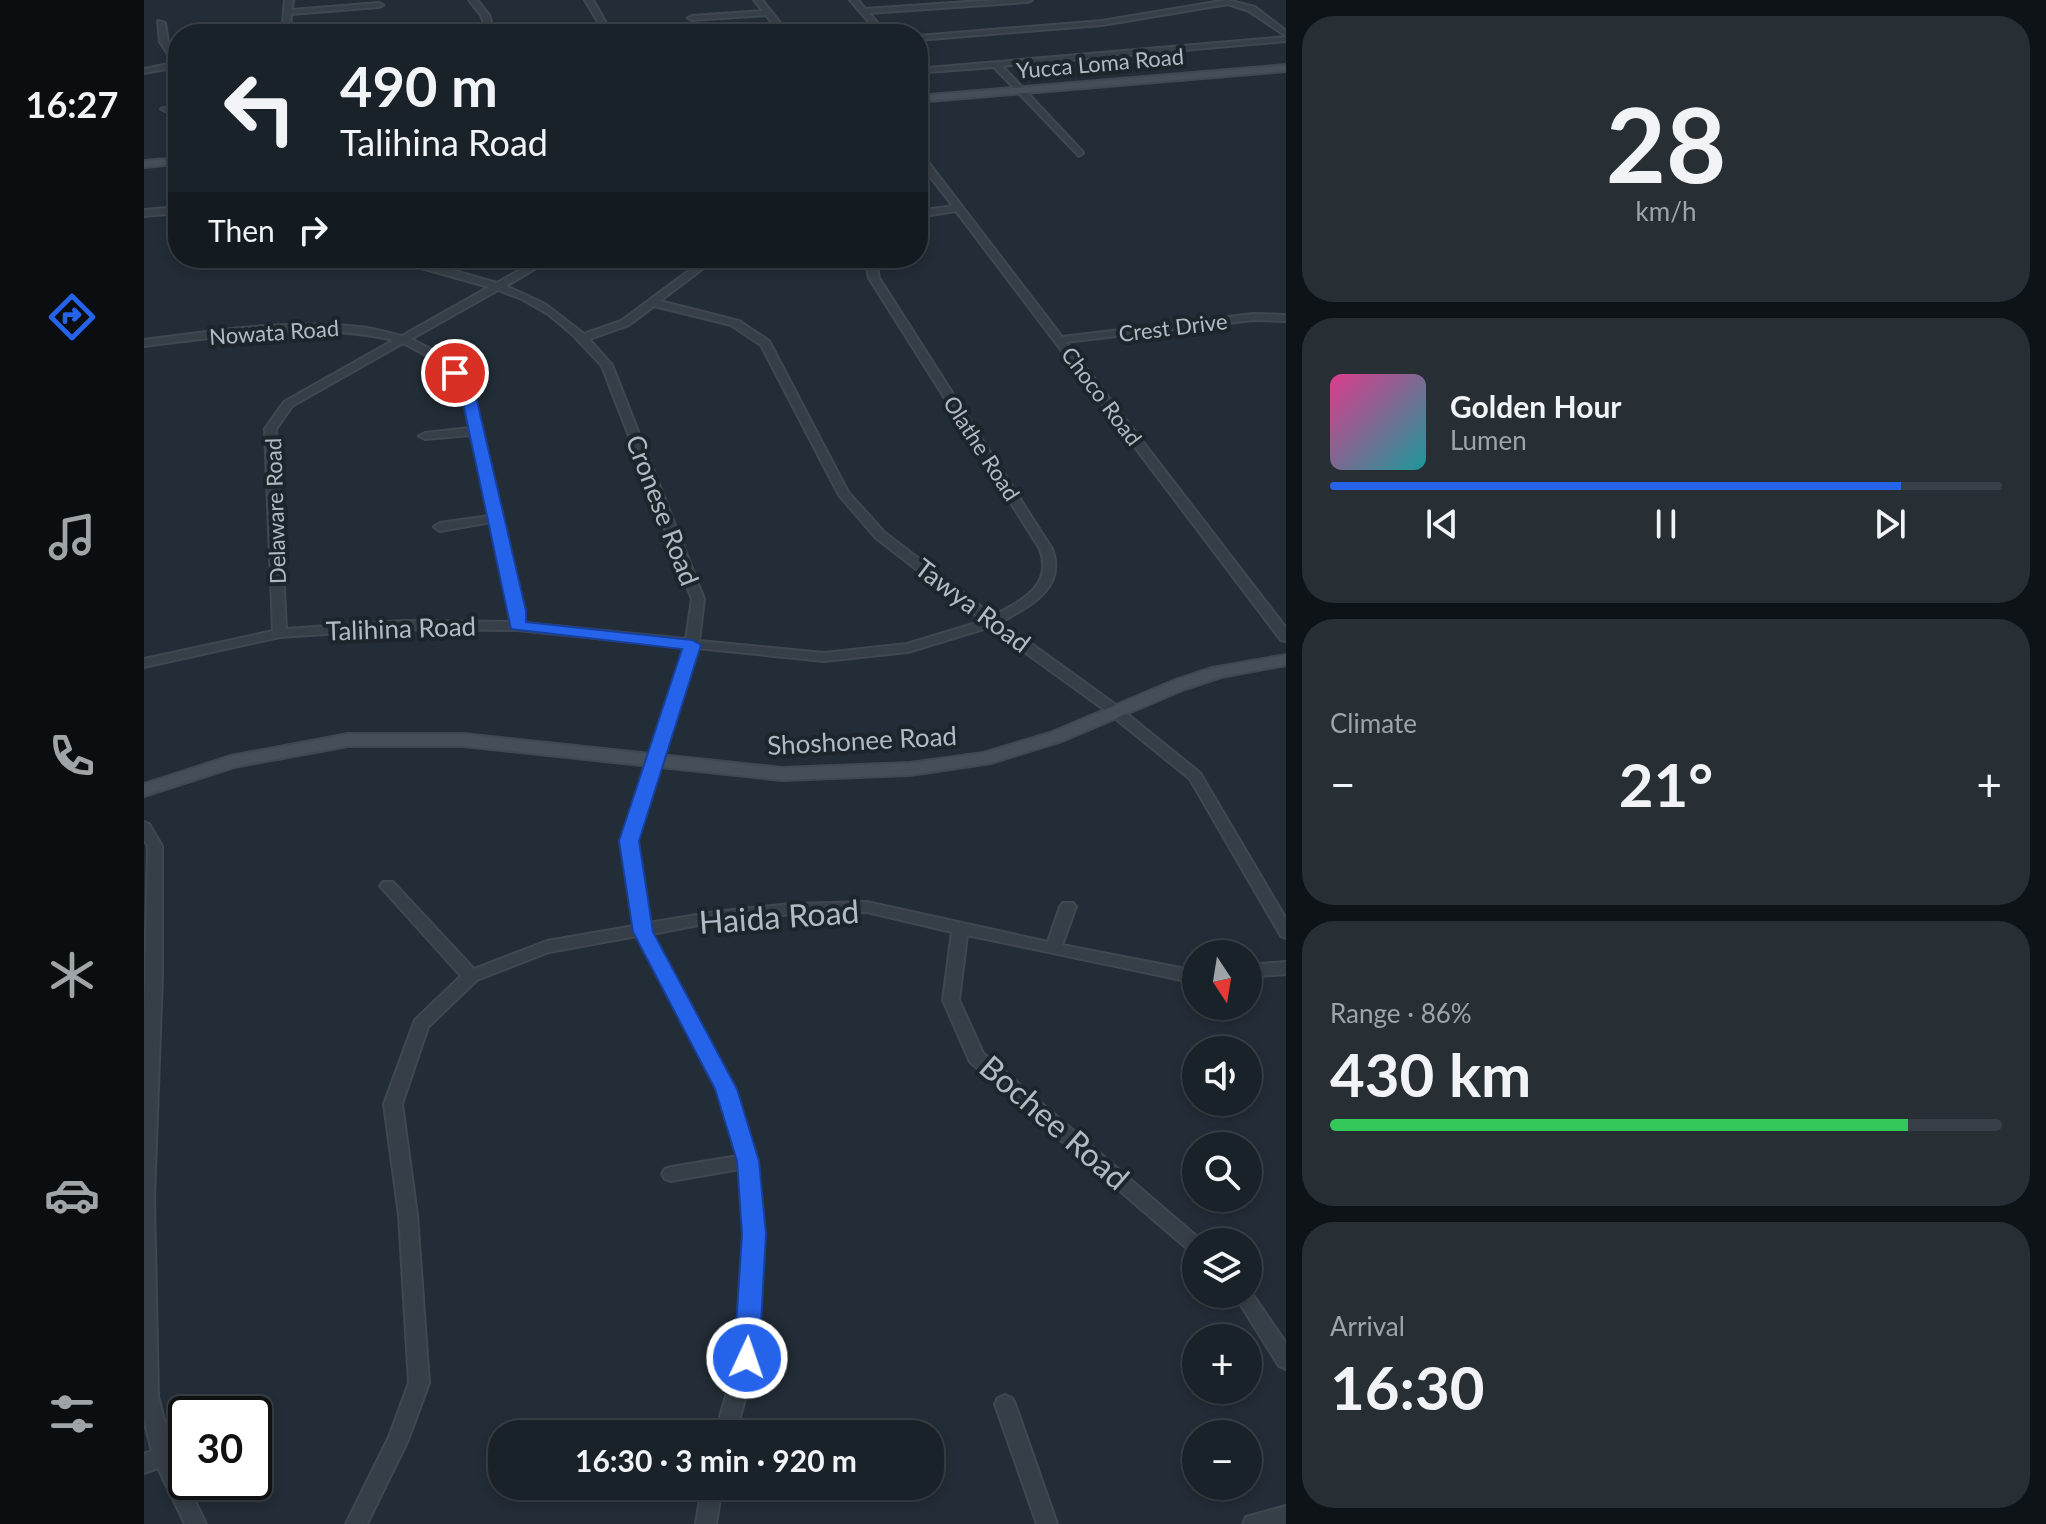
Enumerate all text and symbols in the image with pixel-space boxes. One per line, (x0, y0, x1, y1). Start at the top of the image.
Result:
street label: Yucca Loma Road (1015, 42, 1185, 84)
text: 490 m (340, 52, 498, 119)
icon: left (208, 56, 312, 160)
text: 28 (1606, 80, 1726, 205)
text: 16:27 (26, 82, 118, 126)
text: Talihina Road (340, 120, 548, 164)
text: km/h (1636, 195, 1696, 227)
icon: right (291, 208, 335, 252)
text: Then (208, 212, 275, 248)
icon: directions (44, 289, 100, 345)
street label: Crest Drive (1117, 307, 1229, 347)
street label: Nowata Road (208, 314, 340, 350)
pin (421, 339, 489, 407)
street label: Choco Road (1056, 341, 1148, 451)
icon: arrive (433, 351, 477, 395)
text: Golden Hour (1450, 388, 1622, 424)
street label: Olathe Road (938, 390, 1026, 506)
text: Lumen (1450, 424, 1527, 456)
street label: Cronese Road (620, 430, 706, 590)
street label: Delaware Road (259, 438, 291, 584)
icon: previous (1420, 502, 1464, 546)
icon: pause (1644, 502, 1688, 546)
icon: next (1868, 502, 1912, 546)
icon: music (44, 509, 100, 565)
street label: Tawya Road (909, 551, 1037, 659)
street label: Talihina Road (325, 609, 477, 647)
text: Climate (1330, 707, 1417, 739)
street label: Shoshonee Road (766, 719, 958, 761)
icon: phone (44, 728, 100, 784)
text: 21° (1619, 748, 1713, 820)
text: − (1330, 758, 1356, 810)
text: + (1976, 758, 2002, 810)
street label: Haida Road (698, 891, 860, 941)
north arrow (1182, 940, 1262, 1020)
map controls (1182, 940, 1262, 1500)
icon: climate (44, 947, 100, 1003)
text: Range · 86% (1330, 997, 1472, 1029)
button: sound (1182, 1036, 1262, 1116)
text: 430 km (1330, 1038, 1531, 1110)
street label: Bochee Road (973, 1047, 1137, 1197)
button: search (1182, 1132, 1262, 1212)
icon: car (44, 1167, 100, 1223)
button: layers (1182, 1228, 1262, 1308)
text: Arrival (1330, 1310, 1405, 1342)
position arrow (705, 1316, 789, 1400)
button: + (1182, 1324, 1262, 1404)
text: 16:30 (1330, 1351, 1485, 1423)
icon: filters (44, 1386, 100, 1442)
speed limit sign: 30 (168, 1396, 272, 1500)
button: − (1182, 1420, 1262, 1500)
text: 16:30 · 3 min · 920 m (575, 1442, 857, 1478)

